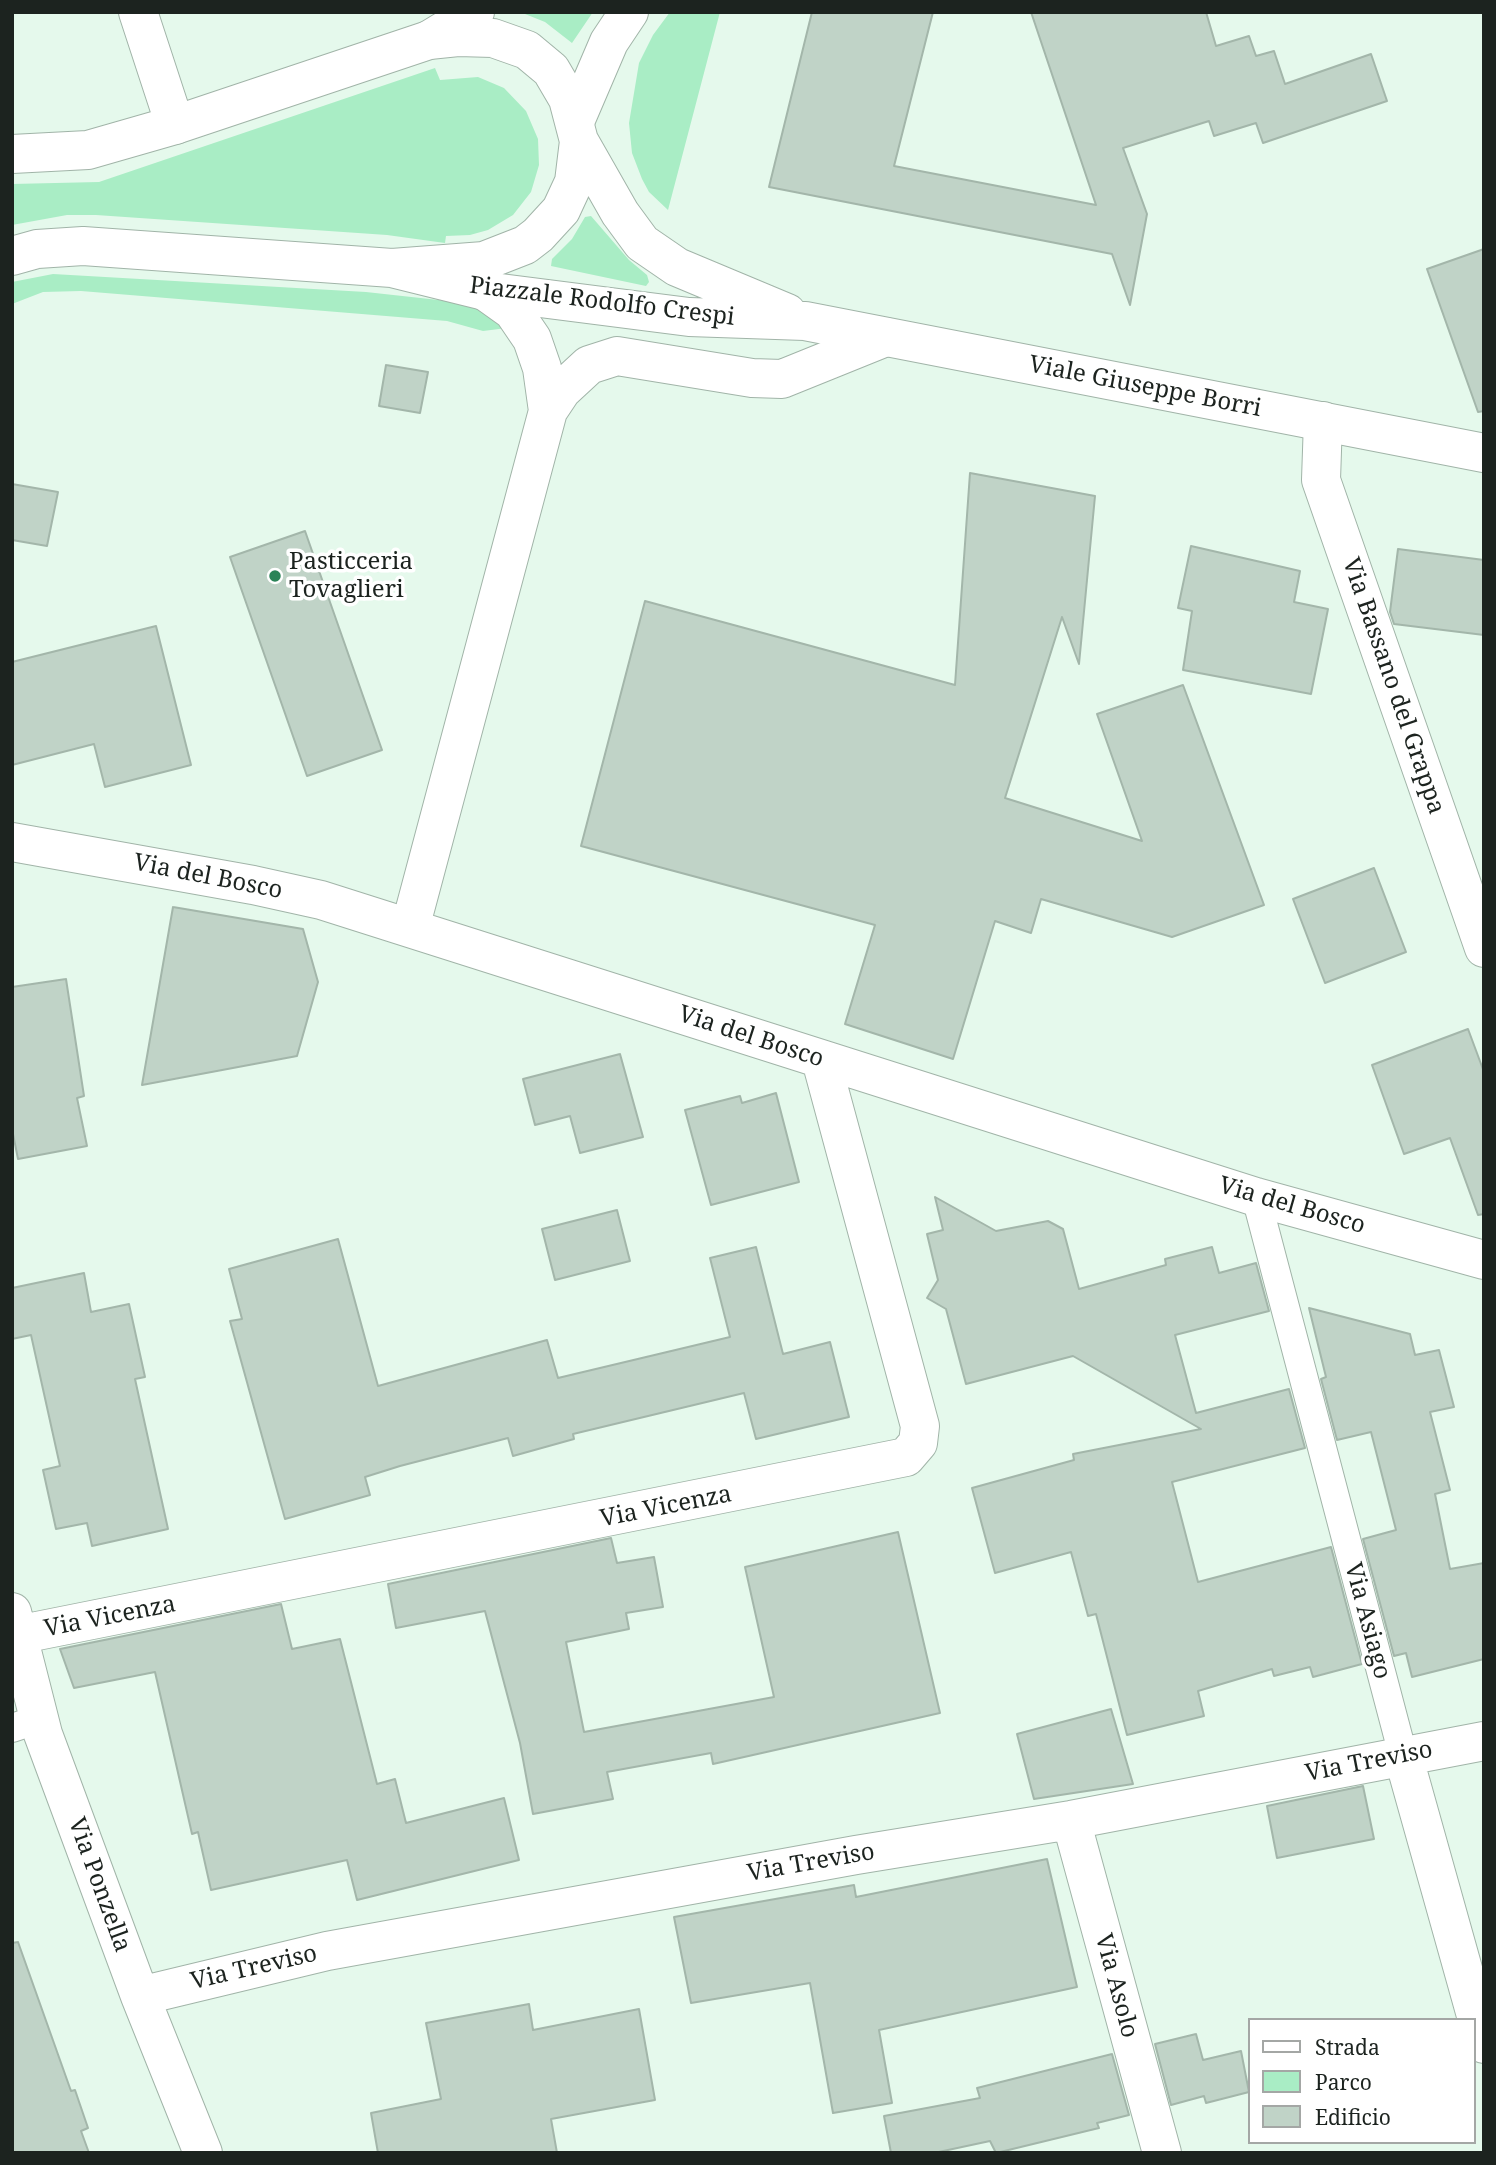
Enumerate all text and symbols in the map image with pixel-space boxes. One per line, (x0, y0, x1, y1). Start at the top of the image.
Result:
street label: Piazzale Rodolfo Crespi (468, 271, 736, 333)
street label: Viale Giuseppe Borri (1026, 350, 1264, 424)
place label: Pasticceria Tovaglieri (289, 548, 413, 604)
street label: Via Bassano del Grappa (1336, 554, 1450, 818)
marker: Pasticceria Tovaglieri (267, 568, 283, 584)
street label: Via del Bosco (131, 848, 285, 906)
street label: Via del Bosco (675, 1000, 827, 1074)
street label: Via del Bosco (1215, 1171, 1369, 1241)
street label: Via Vicenza (598, 1480, 734, 1534)
street label: Via Asiago (1338, 1560, 1396, 1682)
street label: Via Vicenza (42, 1590, 178, 1644)
street label: Via Treviso (1303, 1736, 1435, 1788)
street label: Via Ponzella (61, 1814, 137, 1956)
street label: Via Treviso (745, 1838, 877, 1888)
street label: Via Asolo (1088, 1931, 1144, 2041)
street label: Via Treviso (188, 1939, 320, 1997)
legend (1248, 2018, 1475, 2144)
text: Strada (1315, 2033, 1380, 2061)
text: Parco (1315, 2068, 1372, 2096)
text: Edificio (1315, 2103, 1391, 2131)

